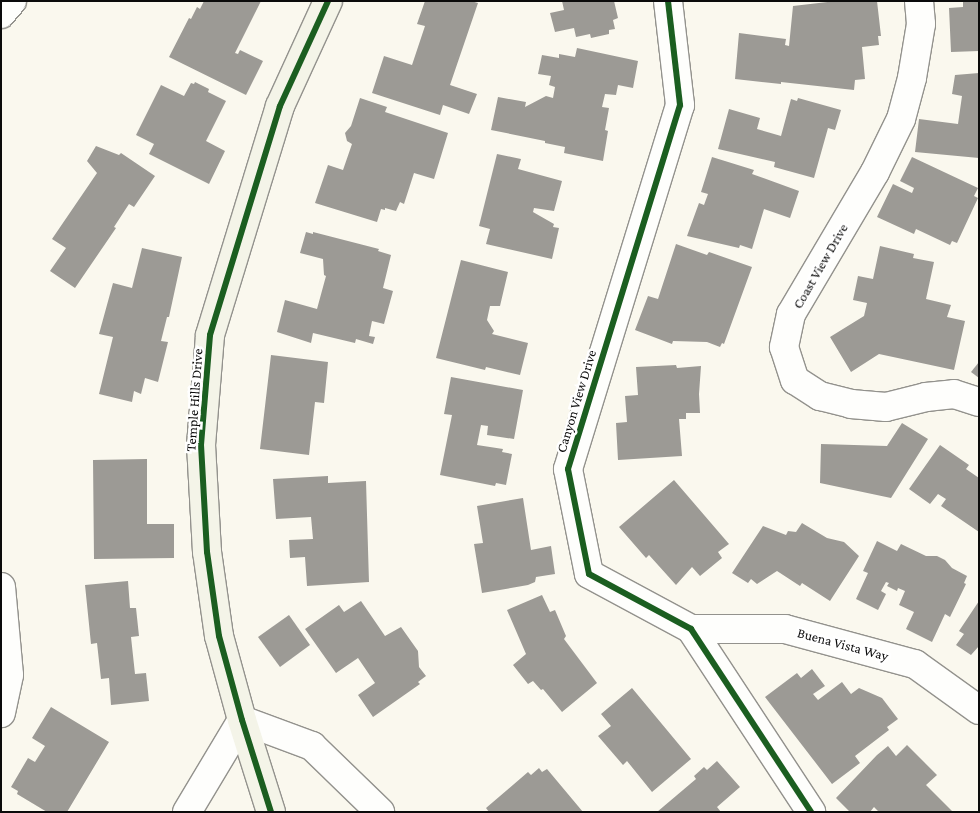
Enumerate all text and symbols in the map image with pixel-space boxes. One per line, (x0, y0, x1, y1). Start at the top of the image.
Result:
street label: Coast View Drive (789, 221, 851, 311)
street label: Temple Hills Drive (182, 348, 206, 452)
street label: Canyon View Drive (552, 348, 600, 454)
street label: Buena Vista Way (796, 624, 890, 664)

